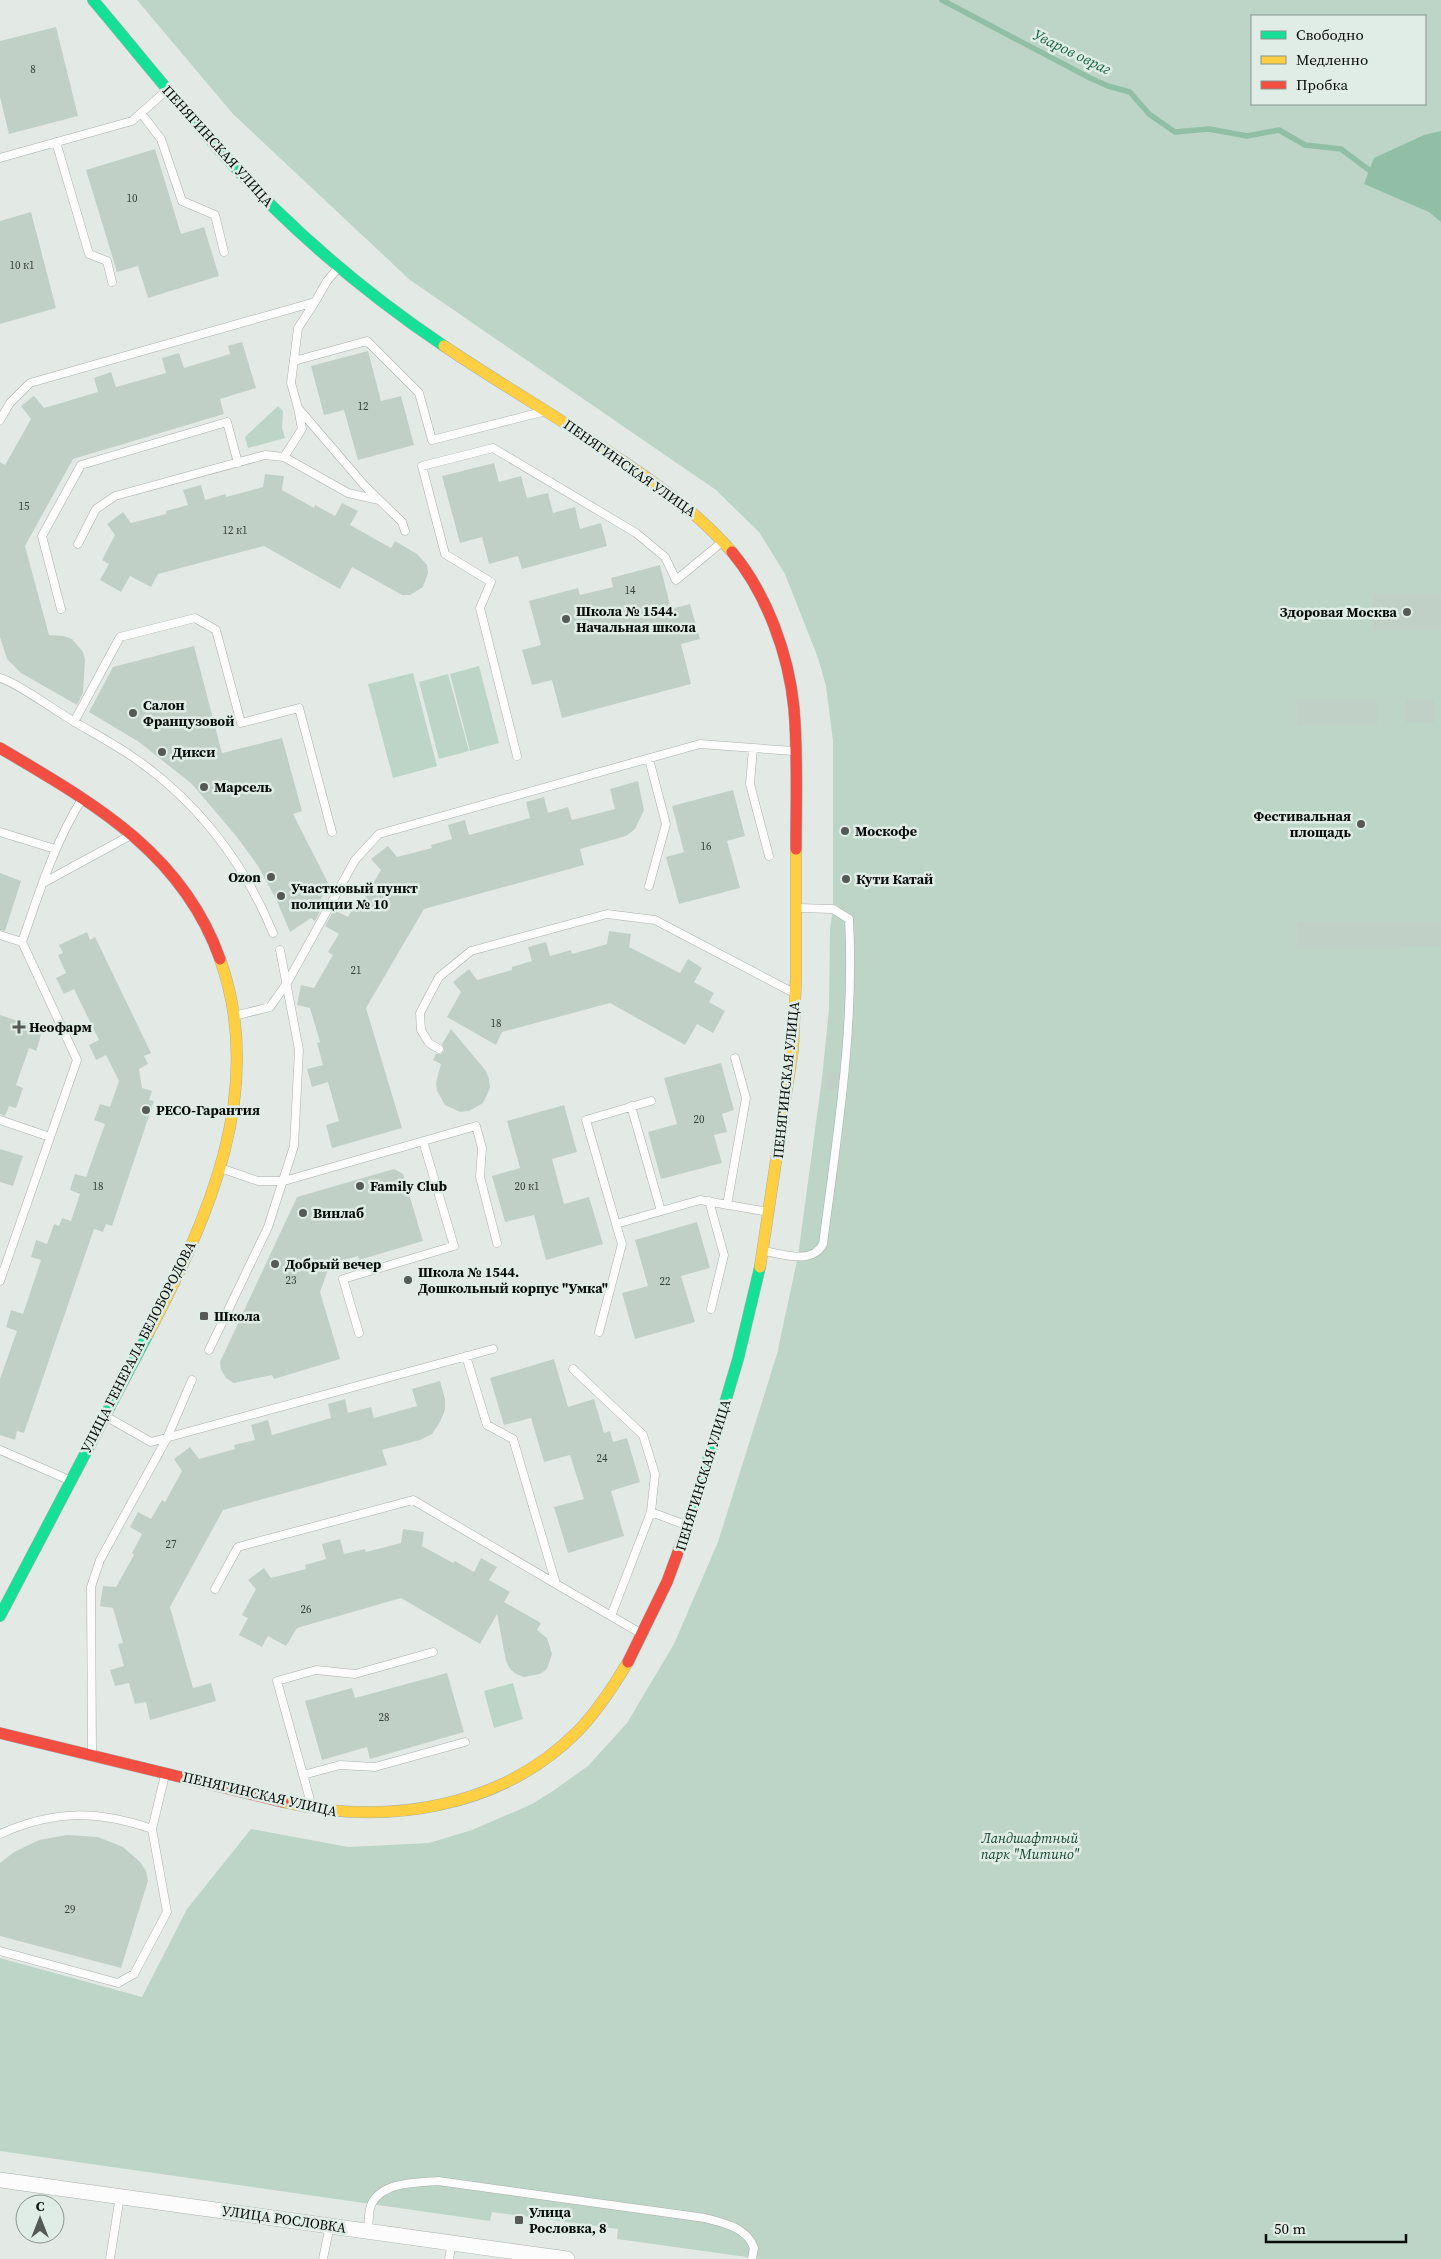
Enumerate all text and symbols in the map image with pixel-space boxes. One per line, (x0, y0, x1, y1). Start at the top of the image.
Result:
legend (1251, 15, 1426, 105)
water label: Уваров овраг (1030, 24, 1115, 80)
text: Свободно (1296, 24, 1364, 45)
text: Медленно (1296, 49, 1368, 70)
house number: 8 (30, 62, 36, 77)
text: Пробка (1296, 74, 1348, 95)
street label: ПЕНЯГИНСКАЯ УЛИЦА (158, 81, 279, 212)
house number: 10 (127, 191, 138, 206)
house number: 10 к1 (9, 258, 35, 273)
house number: 12 (358, 399, 369, 414)
street label: ПЕНЯГИНСКАЯ УЛИЦА (560, 415, 701, 522)
house number: 15 (19, 499, 30, 514)
house number: 12 к1 (222, 523, 248, 538)
house number: 14 (625, 583, 636, 598)
place label: Школа № 1544. Начальная школа (576, 601, 697, 637)
place label: Здоровая Москва (1280, 602, 1398, 622)
marker: Здоровая Москва (1401, 606, 1413, 618)
marker: Школа № 1544. Начальная школа (560, 613, 572, 625)
place label: Салон Французовой (143, 695, 234, 731)
marker: Салон Французовой (127, 707, 139, 719)
place label: Дикси (172, 742, 215, 762)
marker: Дикси (156, 746, 168, 758)
place label: Марсель (214, 777, 273, 797)
marker: Марсель (198, 781, 210, 793)
place label: Фестивальная площадь (1253, 806, 1352, 842)
marker: Фестивальная площадь (1355, 818, 1367, 830)
place label: Москофе (855, 821, 917, 841)
marker: Москофе (839, 825, 851, 837)
house number: 16 (701, 839, 712, 854)
place label: Ozon (228, 867, 261, 887)
place label: Кути Катай (856, 869, 933, 889)
marker: Ozon (265, 871, 277, 883)
marker: Кути Катай (840, 873, 852, 885)
place label: Участковый пункт полиции № 10 (291, 878, 418, 914)
marker: Участковый пункт полиции № 10 (275, 890, 287, 902)
house number: 21 (351, 963, 362, 978)
street label: ПЕНЯГИНСКАЯ УЛИЦА (768, 1000, 804, 1159)
house number: 18 (491, 1016, 502, 1031)
place label: Неофарм (29, 1017, 92, 1037)
marker: Неофарм (13, 1021, 25, 1033)
place label: РЕСО-Гарантия (156, 1100, 260, 1120)
marker: РЕСО-Гарантия (140, 1104, 152, 1116)
house number: 20 (694, 1112, 705, 1127)
place label: Family Club (370, 1176, 447, 1196)
house number: 18 (93, 1179, 104, 1194)
house number: 20 к1 (514, 1179, 540, 1194)
marker: Family Club (354, 1180, 366, 1192)
place label: Винлаб (313, 1203, 364, 1223)
marker: Винлаб (297, 1207, 309, 1219)
street label: УЛИЦА ГЕНЕРАЛА БЕЛОБОРОДОВА (76, 1237, 201, 1456)
place label: Добрый вечер (285, 1254, 382, 1274)
marker: Добрый вечер (269, 1258, 281, 1270)
place label: Школа № 1544. Дошкольный корпус "Умка" (418, 1262, 608, 1298)
house number: 23 (286, 1273, 297, 1288)
marker: Школа № 1544. Дошкольный корпус "Умка" (402, 1274, 414, 1286)
house number: 22 (660, 1274, 671, 1289)
place label: Школа (214, 1306, 261, 1326)
marker: Школа (198, 1310, 210, 1322)
street label: ПЕНЯГИНСКАЯ УЛИЦА (670, 1396, 736, 1553)
house number: 24 (597, 1451, 608, 1466)
house number: 27 (166, 1537, 177, 1552)
house number: 26 (301, 1602, 312, 1617)
house number: 28 (379, 1710, 390, 1725)
street label: ПЕНЯГИНСКАЯ УЛИЦА (181, 1767, 340, 1822)
park label: Ландшафтный парк "Митино" (981, 1828, 1079, 1864)
house number: 29 (65, 1902, 76, 1917)
north arrow (15, 2194, 65, 2244)
text: С (36, 2196, 45, 2216)
street label: УЛИЦА РОСЛОВКА (221, 2200, 348, 2238)
place label: Улица Рословка, 8 (529, 2202, 607, 2238)
scale bar (1266, 2212, 1406, 2244)
marker: Улица Рословка, 8 (513, 2214, 525, 2226)
text: 50 m (1274, 2218, 1306, 2239)

